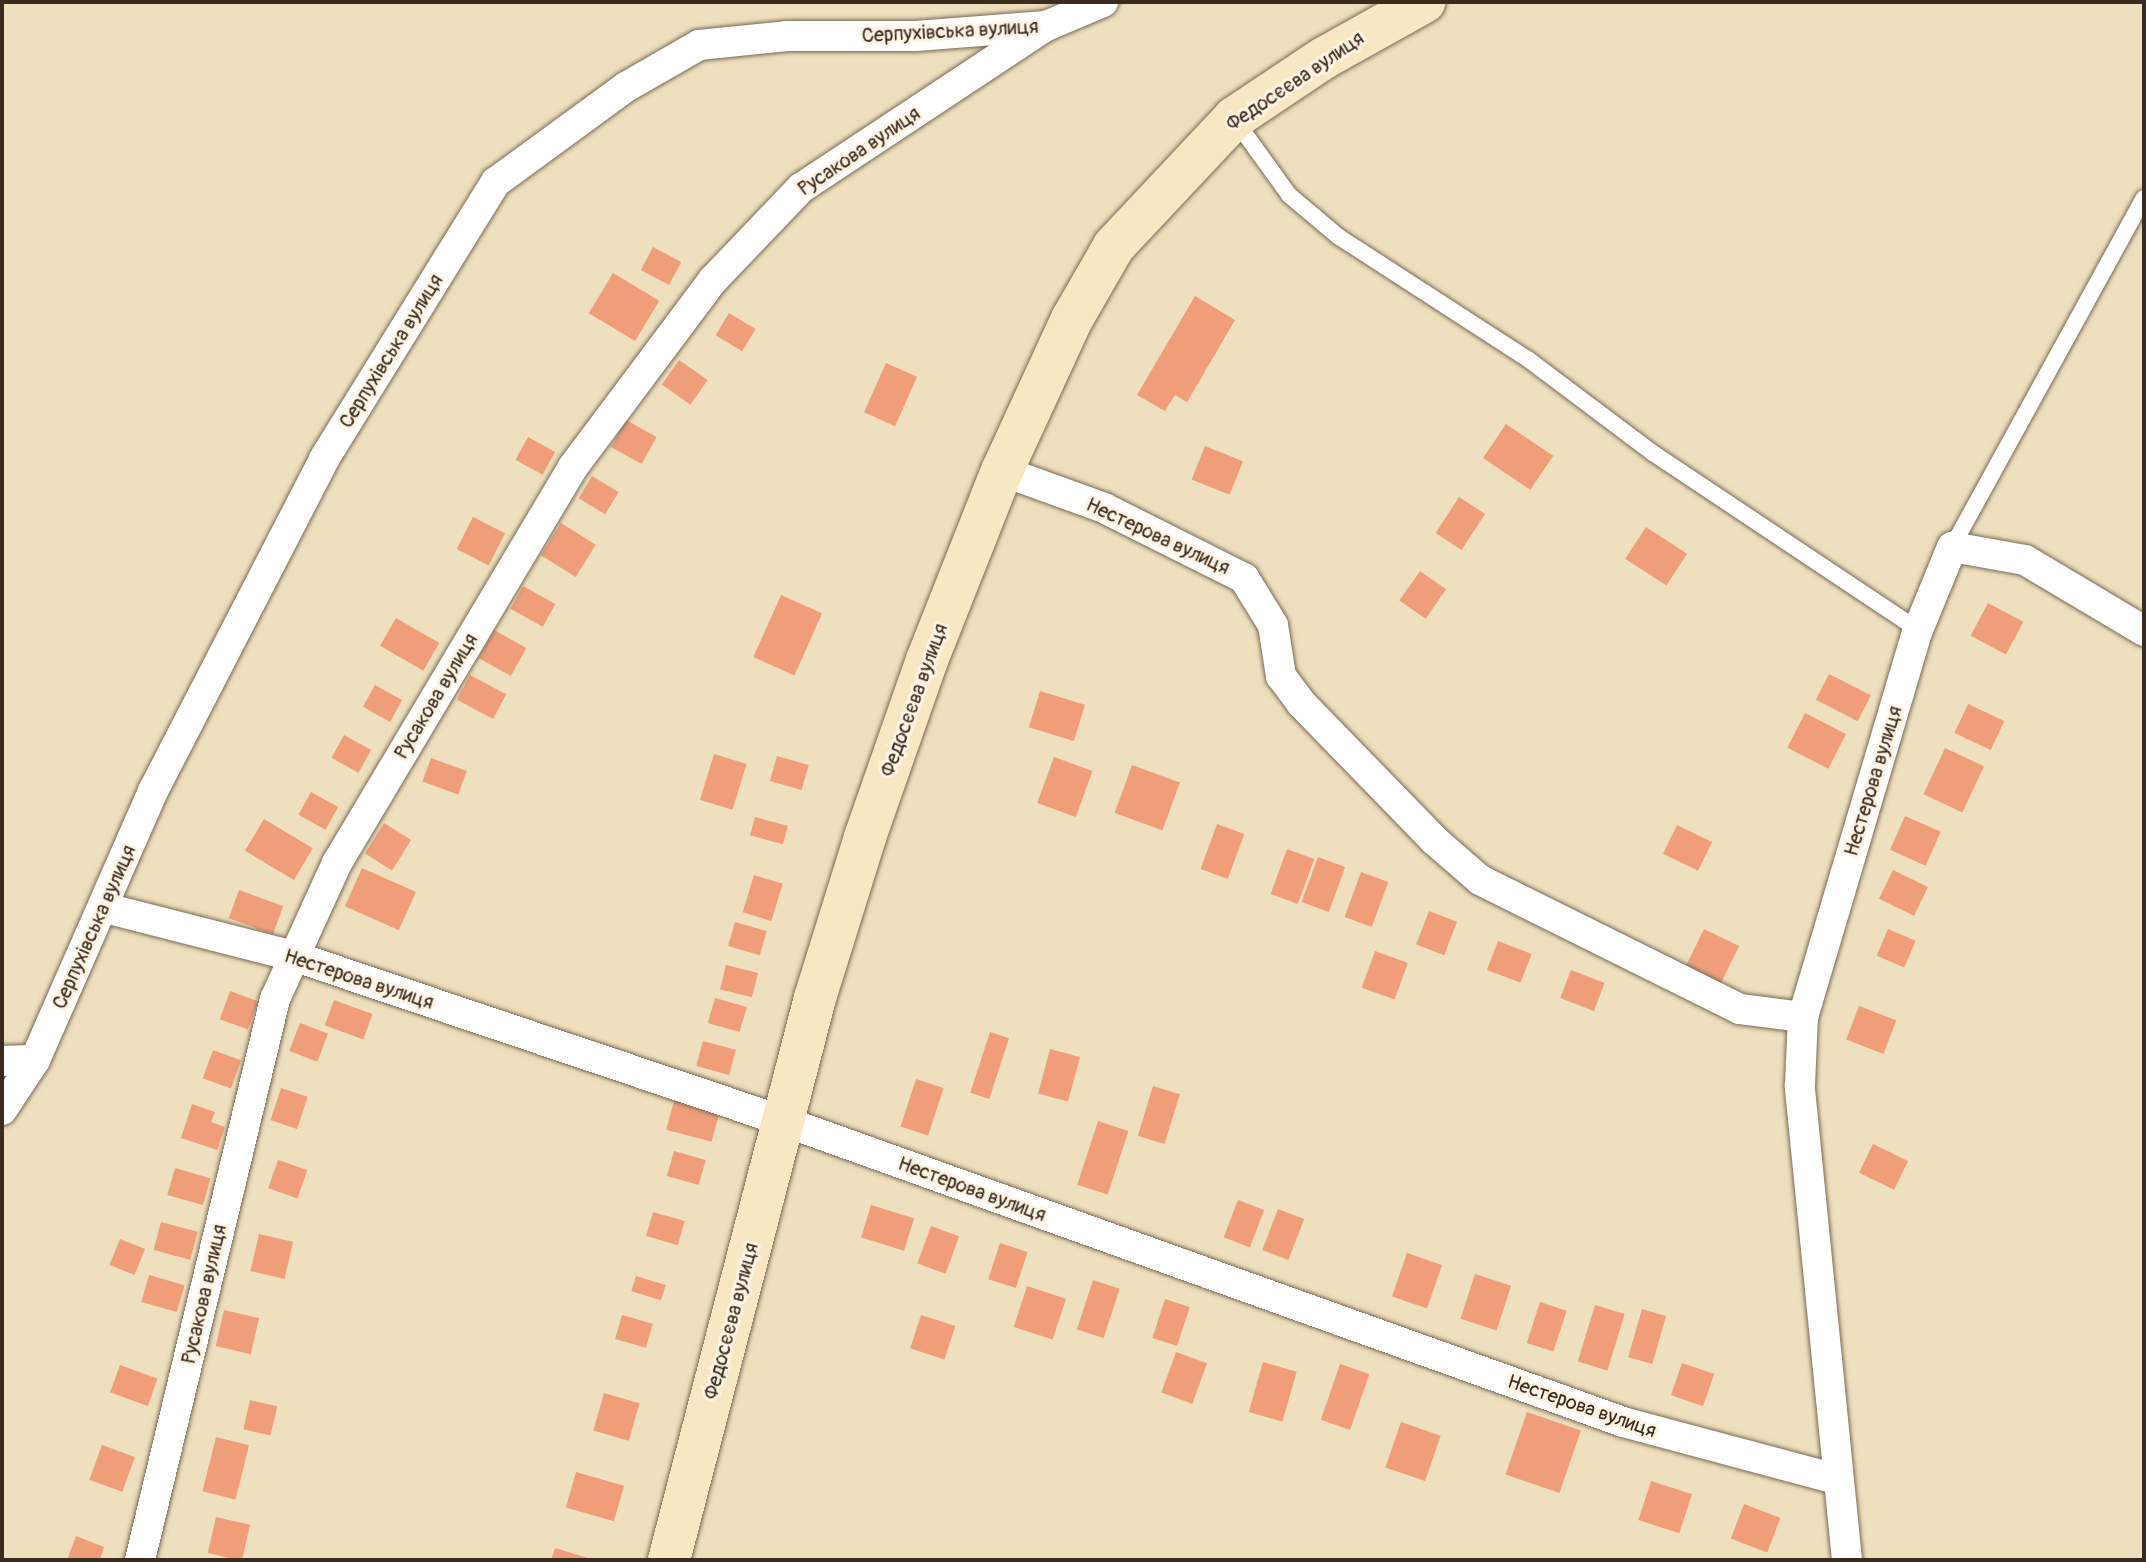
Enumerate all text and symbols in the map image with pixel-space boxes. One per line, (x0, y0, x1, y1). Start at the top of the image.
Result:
street label: Серпухівська вулиця (861, 14, 1039, 48)
street label: Федосєєва вулиця (1222, 26, 1368, 136)
street label: Русакова вулиця (793, 101, 925, 201)
street label: Серпухівська вулиця (334, 270, 448, 432)
street label: Нестерова вулиця (1082, 492, 1234, 580)
street label: Федосєєва вулиця (875, 620, 953, 780)
street label: Русакова вулиця (389, 629, 483, 763)
street label: Нестерова вулиця (1839, 703, 1907, 859)
street label: Серпухівська вулиця (47, 841, 141, 1013)
street label: Нестерова вулиця (281, 944, 437, 1014)
street label: Нестерова вулиця (895, 1151, 1049, 1227)
street label: Русакова вулиця (176, 1222, 232, 1366)
street label: Федосєєва вулиця (699, 1240, 763, 1402)
street label: Нестерова вулиця (1505, 1369, 1659, 1443)

